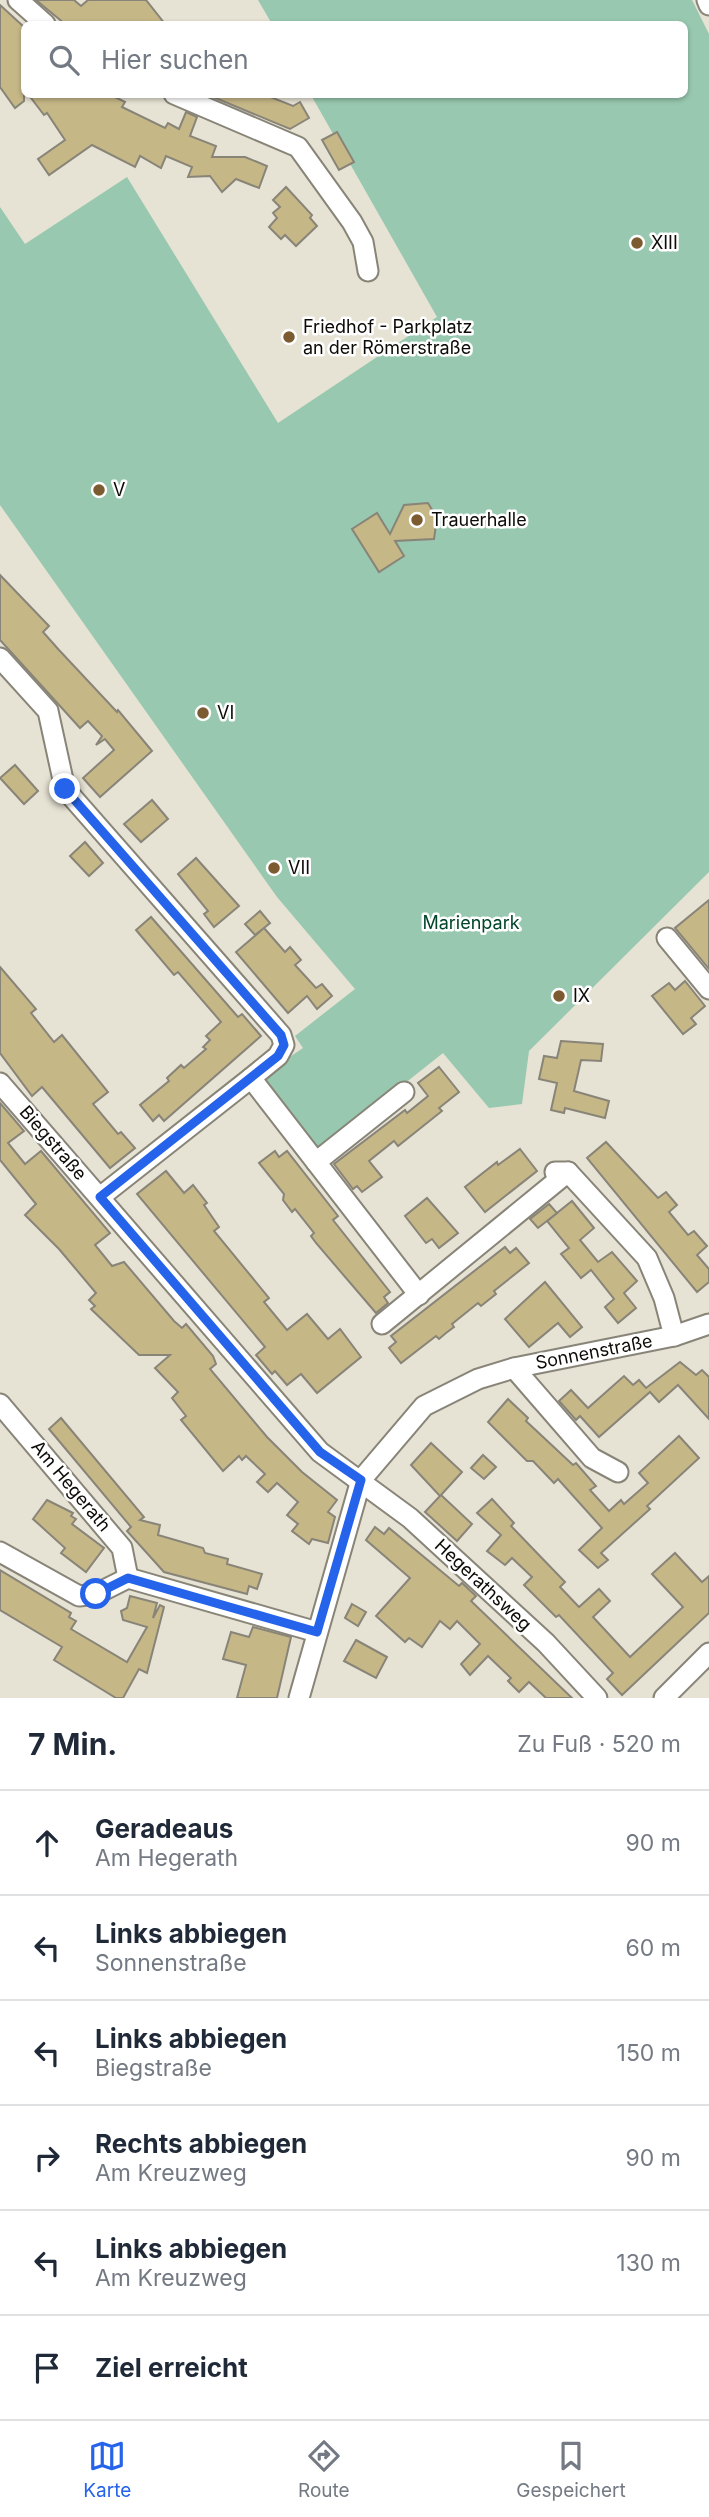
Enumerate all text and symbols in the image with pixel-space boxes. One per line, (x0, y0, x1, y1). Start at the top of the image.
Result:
search box (21, 21, 688, 98)
icon: search (45, 41, 83, 79)
text: Hier suchen (101, 44, 249, 75)
place label: XIII (651, 232, 678, 253)
marker: XIII (629, 235, 645, 251)
place label: Friedhof - Parkplatz an der Römerstraße (303, 316, 472, 358)
marker: Friedhof - Parkplatz an der Römerstraße (281, 329, 297, 345)
place label: V (113, 479, 125, 500)
marker: V (91, 482, 107, 498)
place label: Trauerhalle (431, 509, 527, 530)
marker: Trauerhalle (409, 512, 425, 528)
place label: VI (217, 702, 234, 723)
marker: VI (195, 705, 211, 721)
route end (49, 773, 80, 804)
place label: VII (288, 857, 310, 878)
marker: VII (266, 860, 282, 876)
park label: Marienpark (422, 912, 520, 933)
place label: IX (573, 985, 590, 1006)
marker: IX (551, 988, 567, 1004)
street label: Biegstraße (15, 1101, 91, 1184)
street label: Sonnenstraße (534, 1330, 654, 1373)
street label: Am Hegerath (27, 1436, 115, 1535)
street label: Hegerathsweg (431, 1535, 536, 1635)
route start (80, 1578, 111, 1609)
text: 7 Min. (28, 1726, 117, 1762)
text: Zu Fuß · 520 m (517, 1730, 681, 1758)
text: Geradeaus (95, 1813, 233, 1844)
icon: ahead (28, 1824, 66, 1862)
text: 90 m (626, 1829, 681, 1857)
text: Am Hegerath (95, 1844, 238, 1872)
text: Links abbiegen (95, 1918, 287, 1949)
icon: left (28, 1929, 66, 1967)
text: 60 m (626, 1934, 681, 1962)
text: Sonnenstraße (95, 1949, 247, 1977)
text: Links abbiegen (95, 2023, 287, 2054)
icon: left (28, 2034, 66, 2072)
text: 150 m (617, 2039, 681, 2067)
text: Biegstraße (95, 2054, 212, 2082)
text: Rechts abbiegen (95, 2128, 307, 2159)
icon: right (28, 2139, 66, 2177)
text: 90 m (626, 2144, 681, 2172)
text: Am Kreuzweg (95, 2159, 247, 2187)
text: Links abbiegen (95, 2233, 287, 2264)
icon: left (28, 2244, 66, 2282)
text: 130 m (616, 2249, 681, 2277)
text: Am Kreuzweg (95, 2264, 247, 2292)
icon: arrive (28, 2349, 66, 2387)
text: Ziel erreicht (95, 2352, 248, 2383)
tab: Karte (83, 2437, 131, 2502)
tab: Route (298, 2437, 350, 2502)
tab: Gespeichert (516, 2437, 626, 2502)

